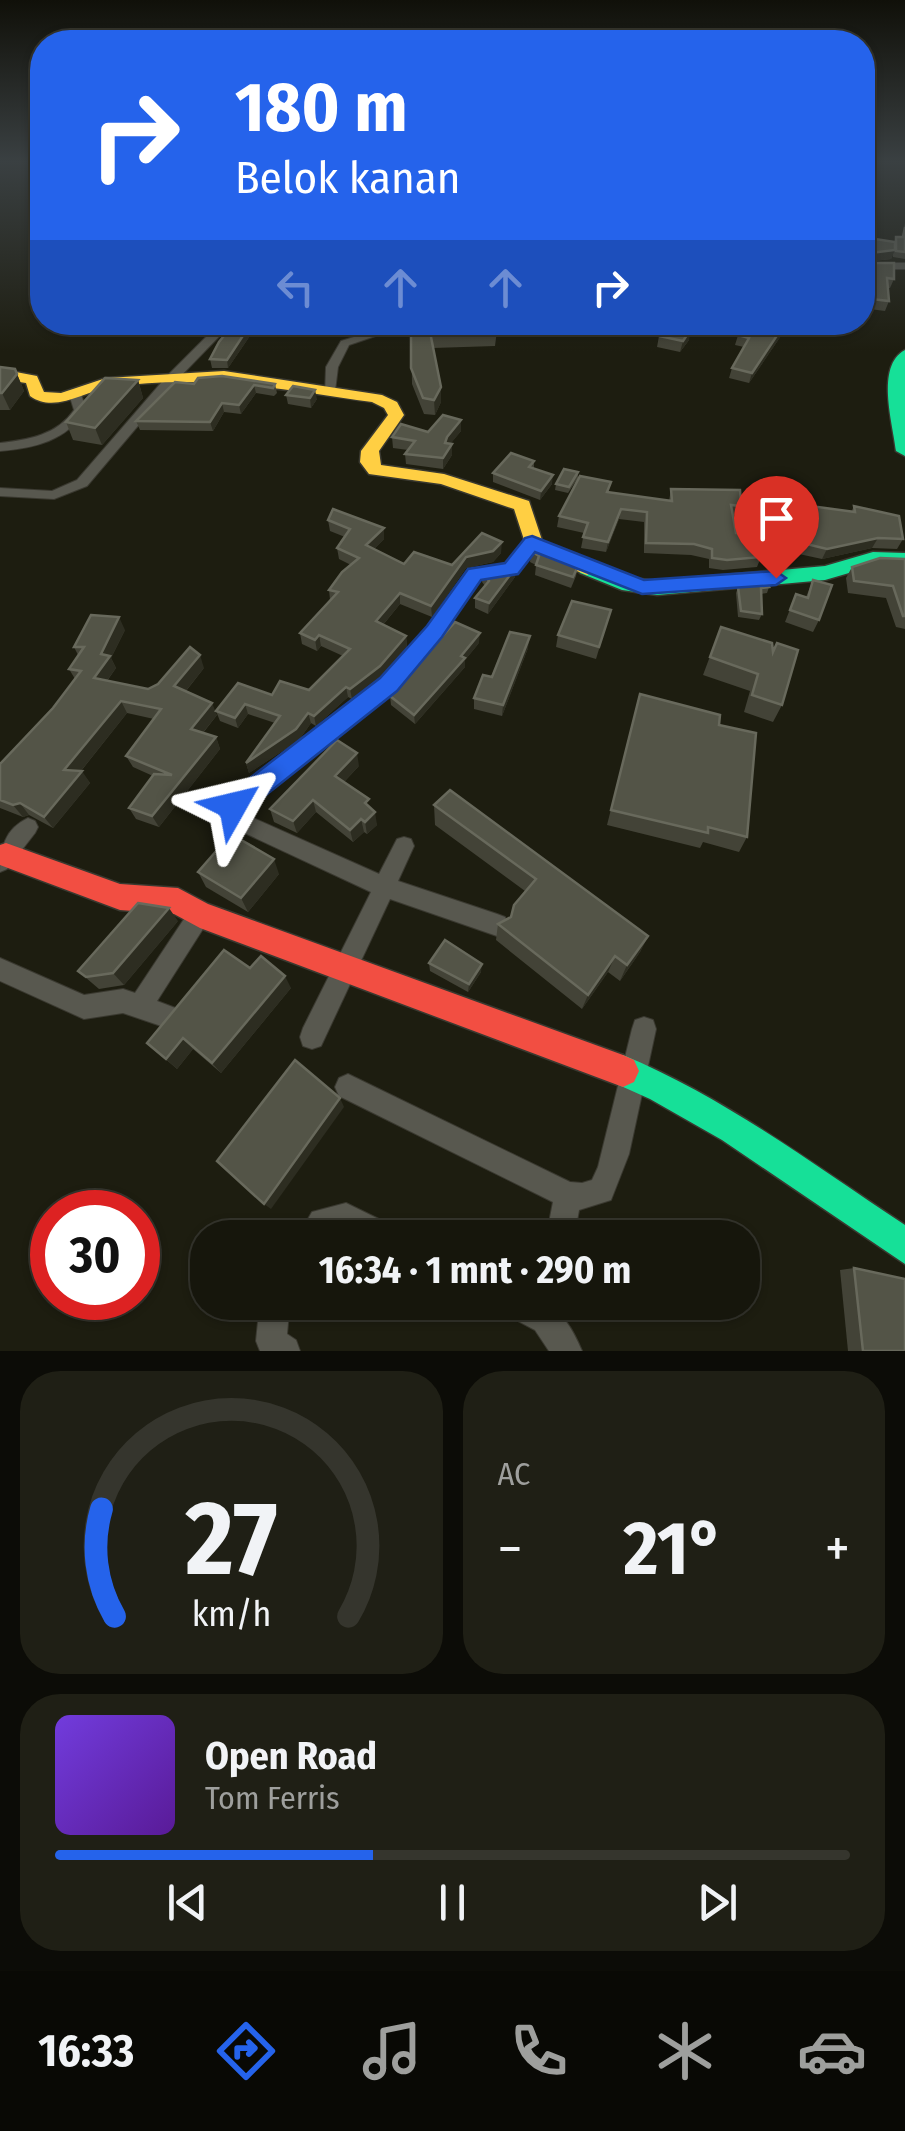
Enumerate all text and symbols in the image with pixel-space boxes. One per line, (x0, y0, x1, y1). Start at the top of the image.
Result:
text: 180 m (235, 66, 408, 150)
icon: right (70, 70, 200, 200)
text: Belok kanan (235, 151, 461, 205)
icon: left (268, 260, 323, 315)
icon: ahead (373, 260, 428, 315)
icon: ahead (478, 260, 533, 315)
icon: right (583, 260, 638, 315)
pin (734, 476, 819, 579)
icon: arrive (749, 491, 804, 546)
position arrow (181, 754, 285, 858)
speed limit sign: 30 (30, 1190, 160, 1320)
text: 16:34 · 1 mnt · 290 m (319, 1247, 631, 1293)
text: AC (498, 1455, 530, 1493)
text: 27 (184, 1477, 277, 1602)
text: 21° (624, 1504, 724, 1594)
text: − (498, 1516, 522, 1582)
text: + (825, 1516, 850, 1582)
text: km/h (191, 1593, 271, 1635)
text: Open Road (205, 1733, 377, 1779)
text: Tom Ferris (205, 1779, 340, 1817)
icon: previous (160, 1875, 215, 1930)
icon: pause (425, 1875, 480, 1930)
icon: next (690, 1875, 745, 1930)
icon: directions (211, 2016, 281, 2086)
icon: music (357, 2016, 427, 2086)
icon: phone (504, 2016, 574, 2086)
icon: climate (650, 2016, 720, 2086)
icon: car (797, 2016, 867, 2086)
text: 16:33 (38, 2024, 134, 2078)

